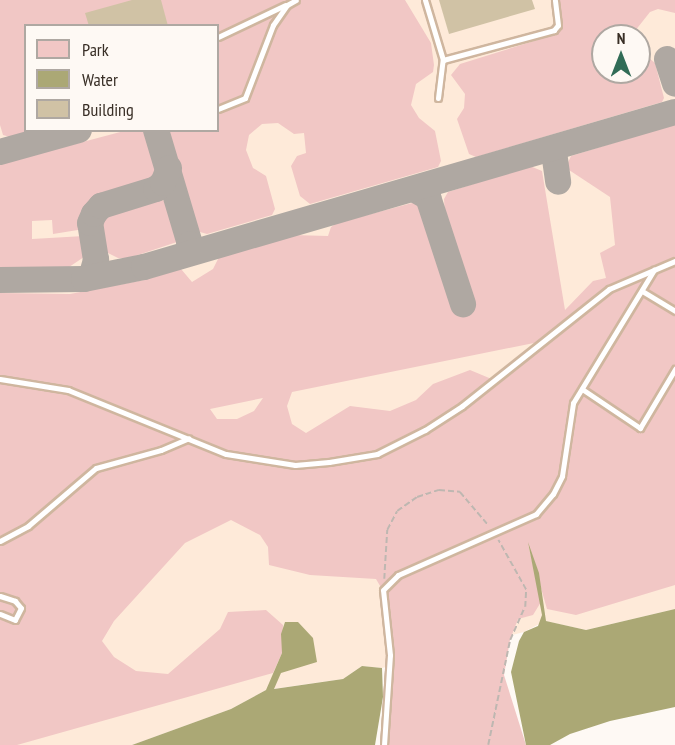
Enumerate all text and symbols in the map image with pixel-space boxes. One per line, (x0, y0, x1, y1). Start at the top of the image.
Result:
legend (24, 24, 219, 132)
north arrow (591, 24, 651, 84)
text: N (617, 28, 625, 48)
text: Park (82, 38, 109, 61)
text: Water (82, 68, 118, 91)
text: Building (82, 98, 134, 121)

